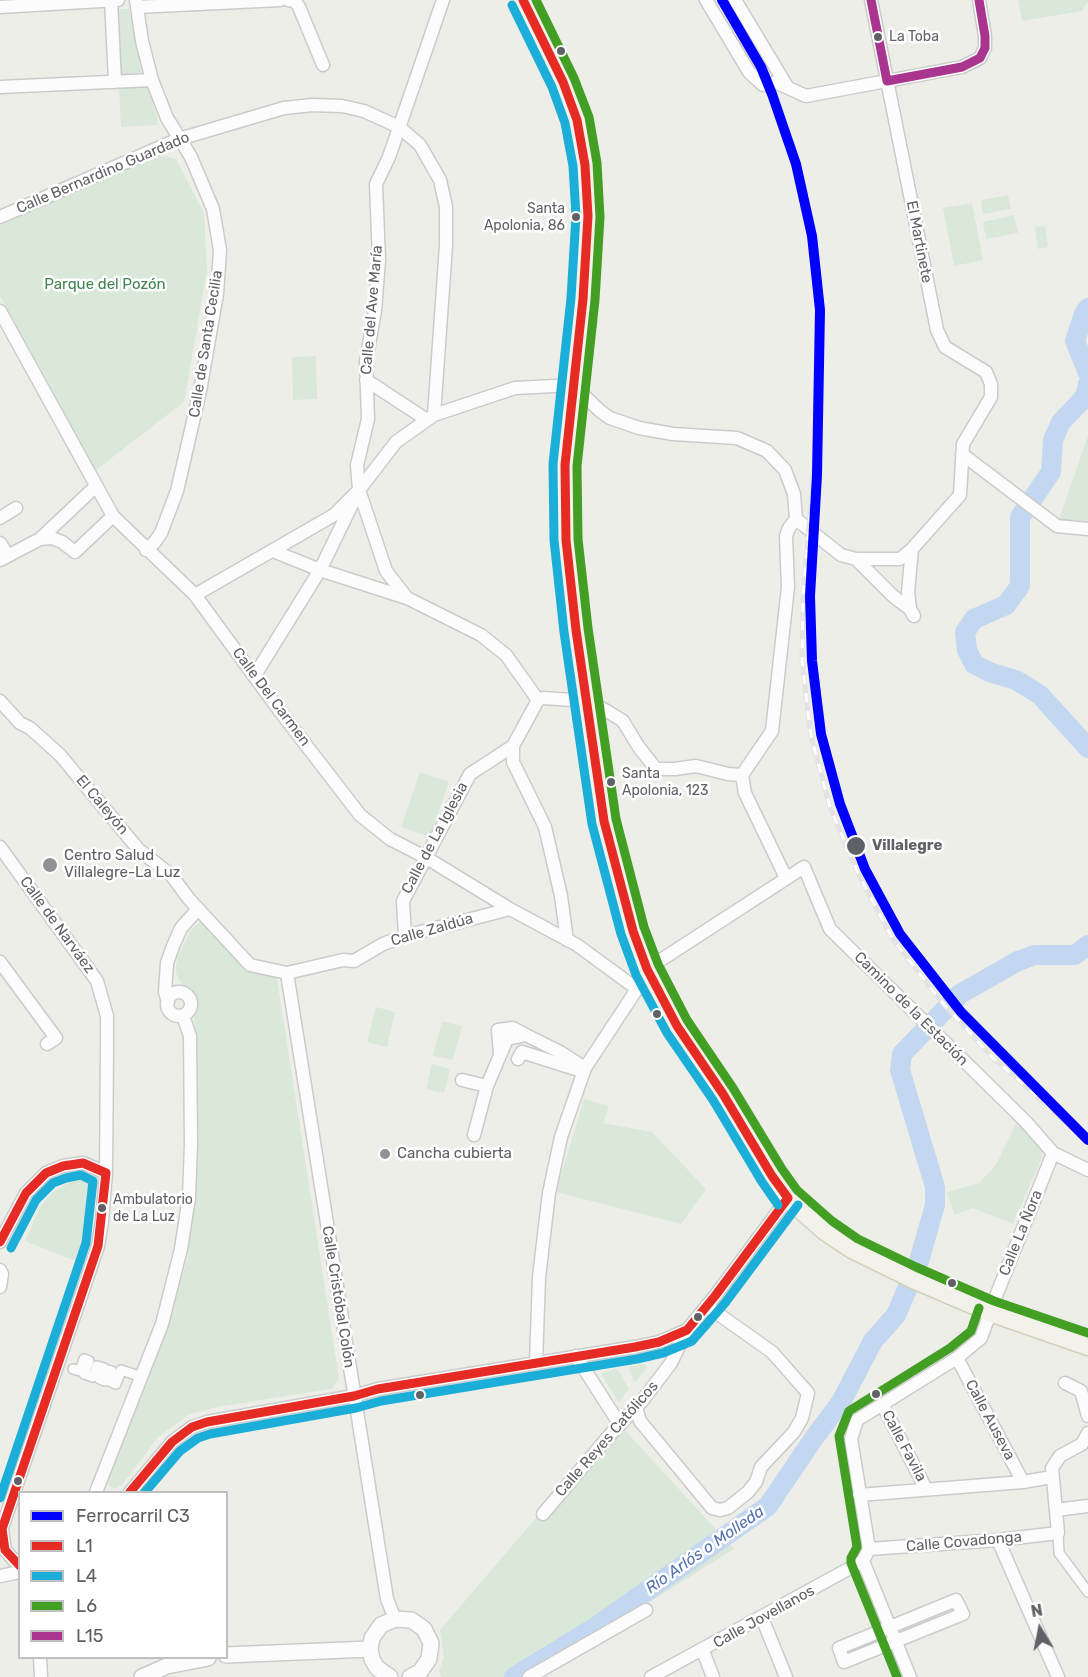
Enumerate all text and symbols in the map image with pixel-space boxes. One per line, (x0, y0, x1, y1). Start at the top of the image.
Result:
place label: La Toba (889, 29, 939, 45)
marker: La Toba (872, 31, 884, 43)
unlabelled marker (555, 45, 567, 57)
street label: Calle Bernardino Guardado (14, 128, 192, 218)
street label: El Martinete (902, 199, 936, 285)
place label: Santa Apolonia, 86 (484, 201, 565, 234)
marker: Santa Apolonia, 86 (570, 211, 582, 223)
street label: Calle del Ave María (357, 245, 387, 375)
street label: Calle de Santa Cecilia (185, 269, 227, 419)
park label: Parque del Pozón (44, 276, 166, 294)
street label: Calle Del Carmen (228, 644, 314, 750)
place label: Santa Apolonia, 123 (622, 766, 708, 798)
street label: El Caleyón (72, 772, 132, 838)
marker: Santa Apolonia, 123 (605, 776, 617, 788)
street label: Calle de La Iglesia (398, 779, 472, 897)
marker: Villalegre (845, 835, 867, 857)
place label: Villalegre (872, 837, 942, 855)
place label: Centro Salud Villalegre-La Luz (64, 847, 180, 882)
marker: Centro Salud Villalegre-La Luz (41, 856, 59, 874)
street label: Calle de Narváez (16, 873, 98, 977)
street label: Calle Zaldúa (389, 910, 475, 950)
street label: Camino de la Estación (850, 948, 972, 1070)
unlabelled marker (651, 1008, 663, 1020)
place label: Cancha cubierta (397, 1145, 512, 1163)
marker: Cancha cubierta (378, 1147, 392, 1161)
street label: Calle La Ñora (996, 1187, 1046, 1279)
place label: Ambulatorio de La Luz (113, 1192, 193, 1224)
marker: Ambulatorio de La Luz (96, 1202, 108, 1214)
street label: Calle Cristóbal Colón (318, 1225, 358, 1369)
unlabelled marker (946, 1277, 958, 1289)
unlabelled marker (692, 1311, 704, 1323)
street label: Calle Reyes Católicos (552, 1377, 662, 1501)
street label: Calle Auseva (961, 1377, 1019, 1463)
unlabelled marker (870, 1388, 882, 1400)
unlabelled marker (414, 1389, 426, 1401)
street label: Calle Favila (878, 1407, 930, 1485)
unlabelled marker (12, 1475, 24, 1487)
legend (18, 1491, 228, 1659)
water label: Río Arlós o Molleda (642, 1502, 768, 1598)
text: Ferrocarril C3 (76, 1505, 190, 1527)
street label: Calle Covadonga (905, 1528, 1023, 1556)
text: L1 (76, 1535, 93, 1557)
text: L4 (76, 1565, 97, 1587)
street label: Calle Jovellanos (710, 1582, 818, 1652)
text: L6 (76, 1595, 97, 1617)
north arrow (1010, 1599, 1070, 1659)
text: N (1029, 1600, 1044, 1621)
text: L15 (76, 1625, 103, 1647)

